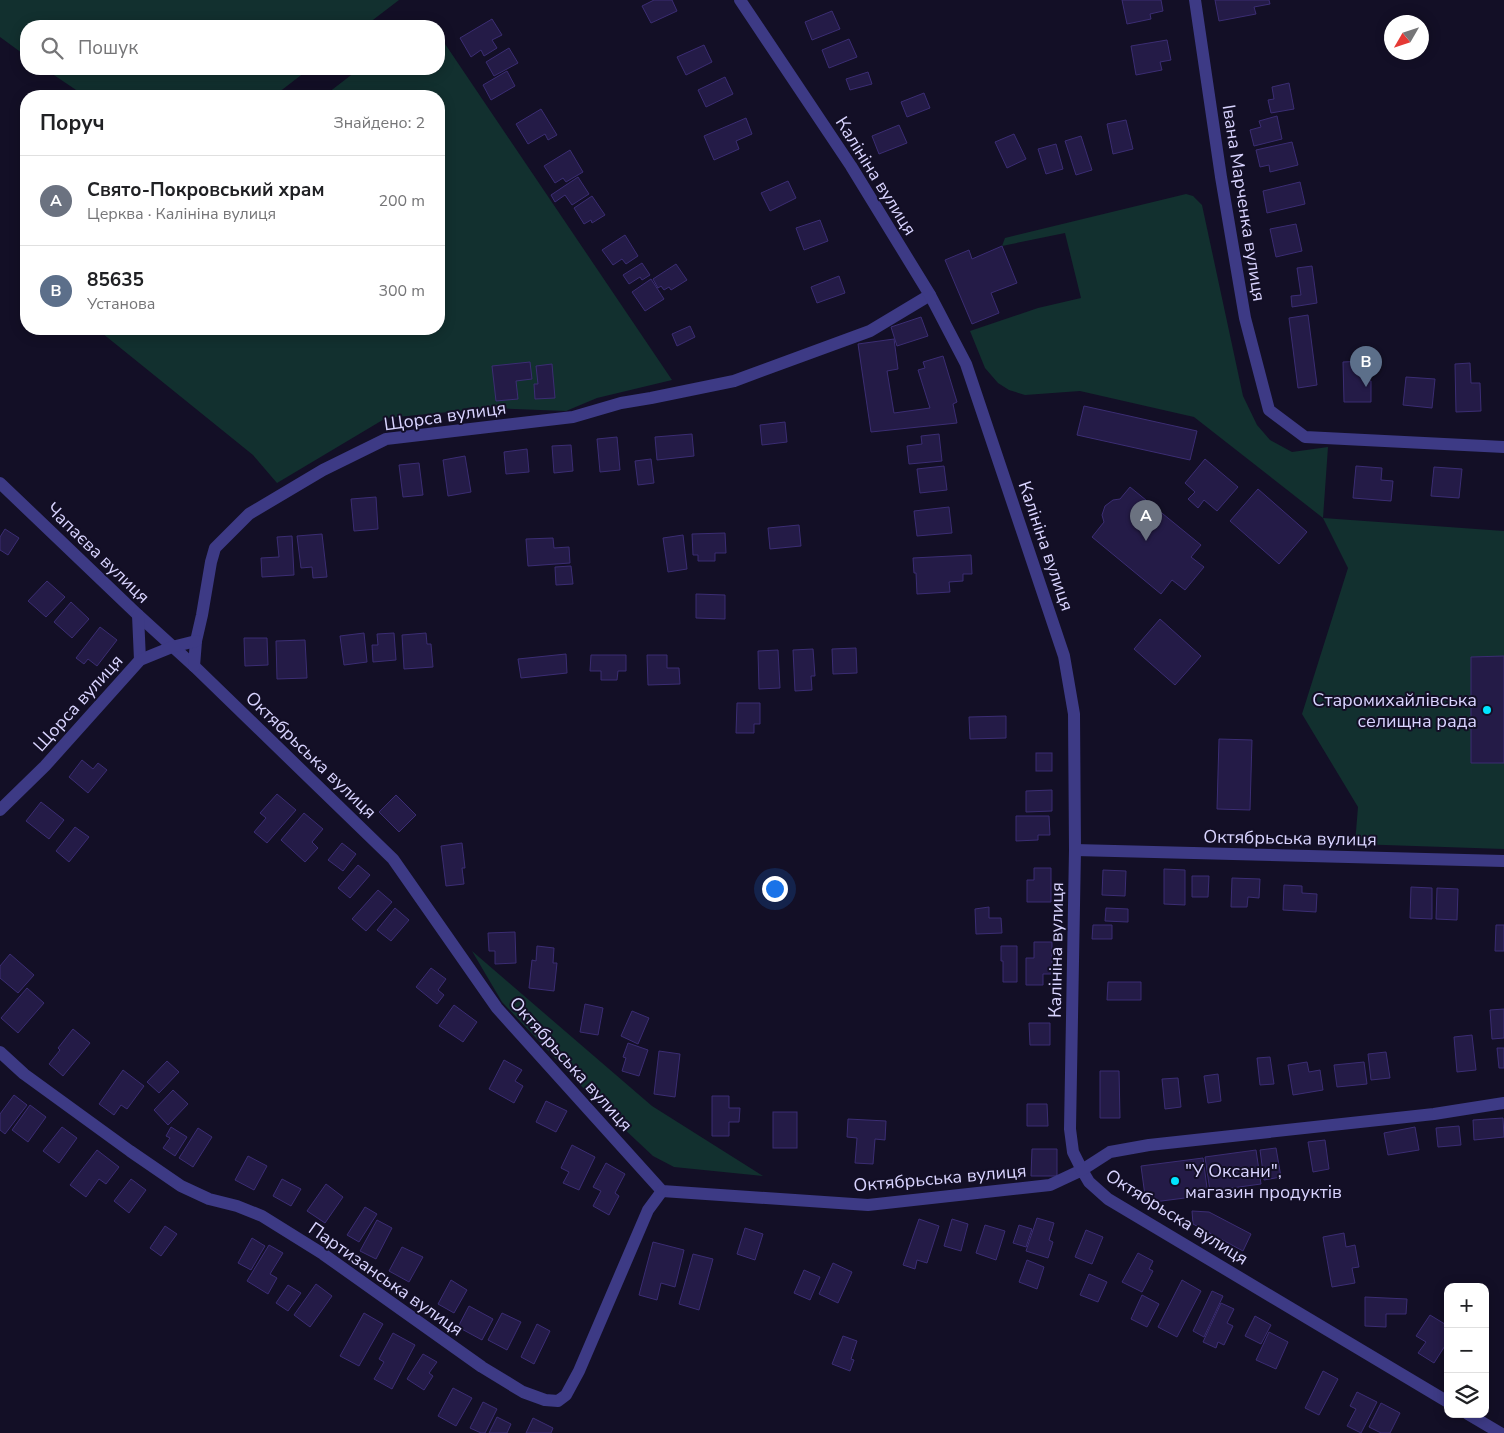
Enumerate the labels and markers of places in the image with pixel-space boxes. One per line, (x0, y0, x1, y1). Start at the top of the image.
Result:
pin: B (1350, 346, 1382, 387)
pin: A (1130, 500, 1162, 541)
place label: Старомихайлівська селищна рада (1312, 688, 1477, 733)
marker: Старомихайлівська селищна рада (1481, 704, 1493, 716)
place label: "У Оксани", магазин продуктів (1185, 1159, 1342, 1204)
marker: "У Оксани", магазин продуктів (1169, 1175, 1181, 1187)

